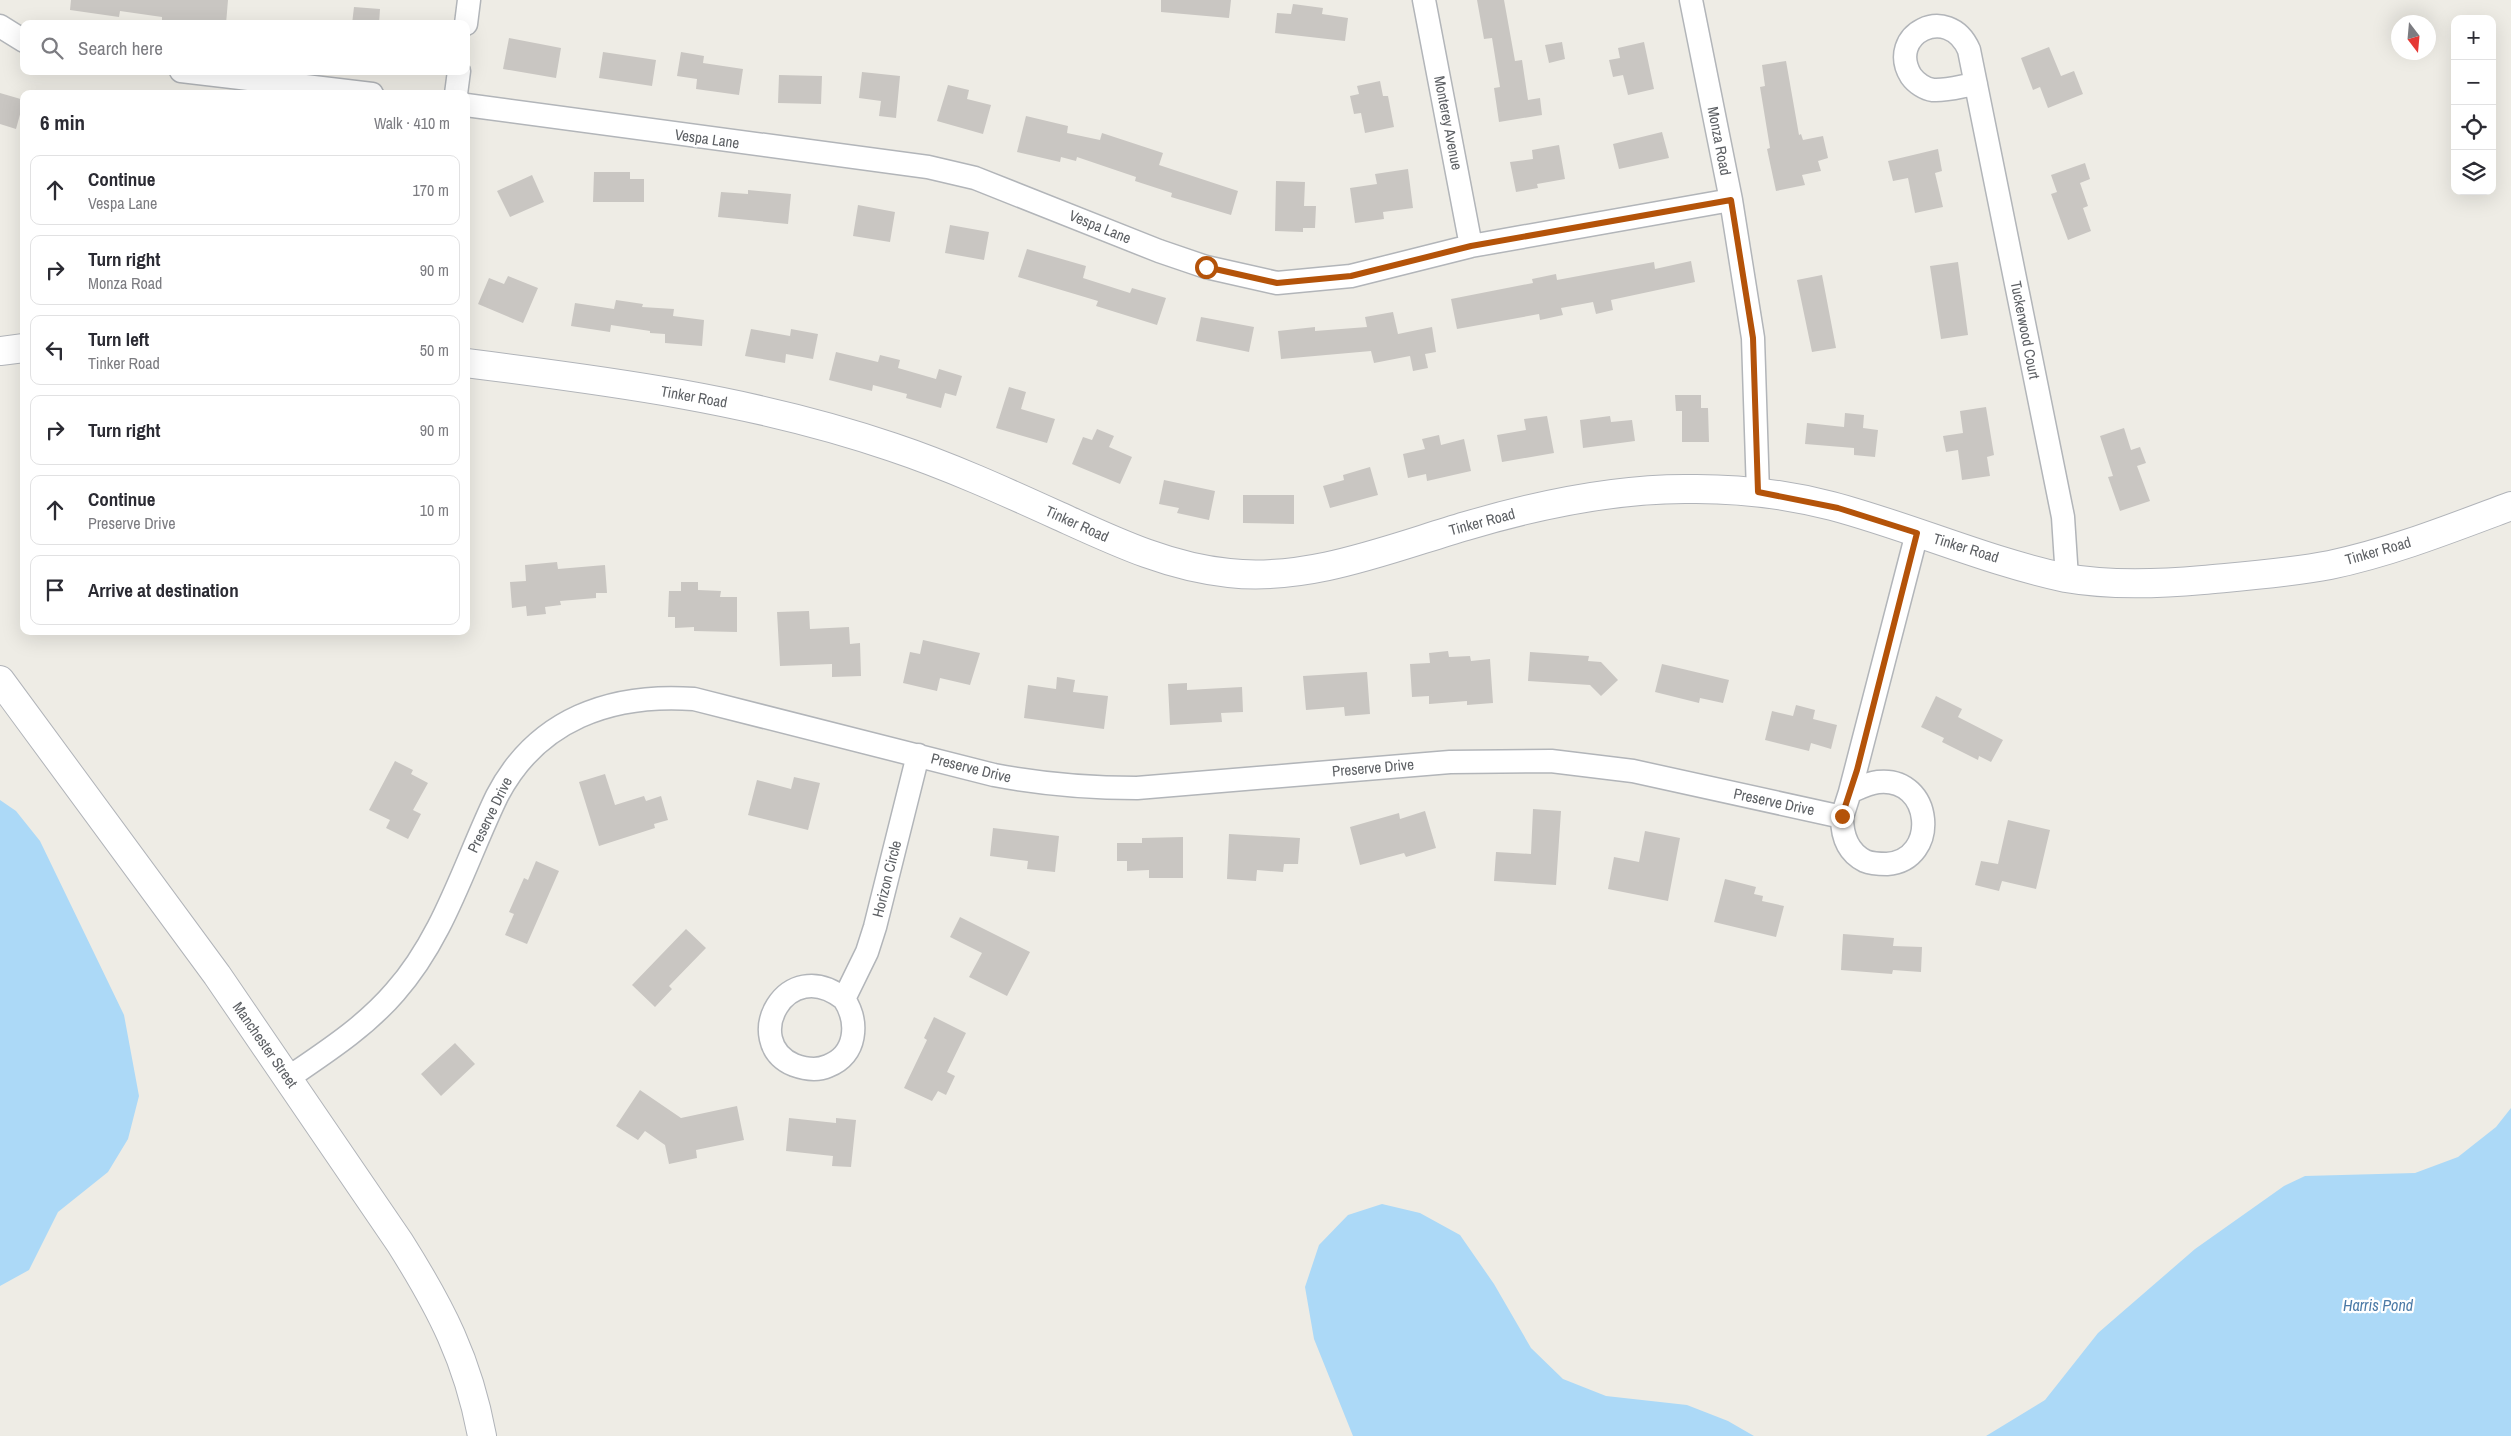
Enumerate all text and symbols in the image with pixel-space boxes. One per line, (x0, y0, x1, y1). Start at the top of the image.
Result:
north arrow (2391, 15, 2436, 60)
map controls (2451, 15, 2496, 195)
button: + (2451, 15, 2496, 60)
search box (20, 20, 470, 75)
icon: search (38, 34, 66, 62)
text: Search here (78, 35, 163, 61)
button: − (2451, 60, 2496, 105)
street label: Monterey Avenue (1429, 74, 1468, 172)
street label: Monza Road (1703, 105, 1736, 177)
button: locate (2451, 105, 2496, 150)
text: 6 min (40, 108, 85, 137)
text: Walk · 410 m (374, 112, 450, 134)
street label: Vespa Lane (673, 124, 741, 153)
button: layers (2451, 150, 2496, 195)
text: Continue (88, 166, 156, 192)
icon: ahead (41, 176, 69, 204)
text: 170 m (413, 179, 449, 201)
text: Vespa Lane (88, 192, 157, 214)
street label: Vespa Lane (1066, 205, 1134, 249)
text: Turn right (88, 246, 160, 272)
icon: right (41, 256, 69, 284)
route start (1195, 256, 1218, 279)
text: 90 m (420, 259, 449, 281)
text: Monza Road (88, 272, 162, 294)
street label: Tuckerwood Court (2006, 279, 2045, 381)
text: Turn left (88, 326, 149, 352)
icon: left (41, 336, 69, 364)
text: 50 m (420, 339, 449, 361)
text: Tinker Road (88, 352, 160, 374)
street label: Tinker Road (659, 380, 729, 413)
icon: right (41, 416, 69, 444)
text: Turn right (88, 417, 160, 443)
text: 90 m (420, 419, 449, 441)
text: Continue (88, 486, 156, 512)
icon: ahead (41, 496, 69, 524)
text: 10 m (420, 499, 449, 521)
street label: Tinker Road (1042, 500, 1112, 547)
street label: Tinker Road (1447, 503, 1517, 540)
text: Preserve Drive (88, 512, 176, 534)
street label: Tinker Road (1931, 528, 2001, 567)
street label: Tinker Road (2343, 531, 2413, 570)
icon: arrive (41, 576, 69, 604)
text: Arrive at destination (88, 577, 239, 603)
street label: Preserve Drive (929, 747, 1014, 788)
street label: Preserve Drive (1331, 753, 1415, 782)
street label: Preserve Drive (462, 773, 517, 856)
street label: Preserve Drive (1732, 783, 1817, 820)
route end (1831, 805, 1854, 828)
street label: Horizon Circle (867, 838, 906, 920)
street label: Manchester Street (228, 998, 303, 1092)
water label: Harris Pond (2343, 1294, 2414, 1316)

